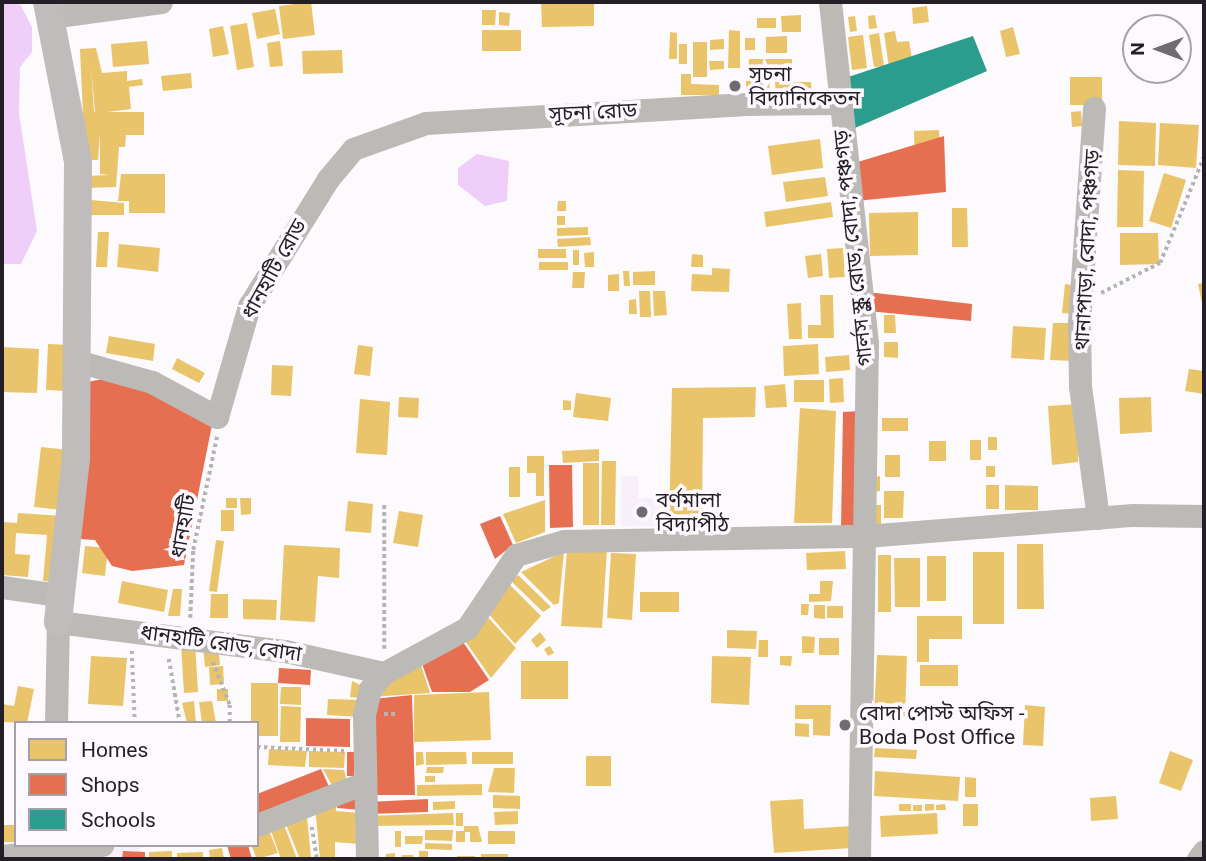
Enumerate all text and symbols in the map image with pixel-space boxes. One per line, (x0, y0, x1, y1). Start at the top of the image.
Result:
north arrow (1122, 14, 1192, 84)
text: N (1126, 42, 1149, 56)
place label: সূচনা বিদ্যানিকেতন (749, 61, 860, 111)
marker: সূচনা বিদ্যানিকেতন (727, 78, 743, 94)
street label: সূচনা রোড (548, 97, 638, 127)
street label: গার্লস স্কুল রোড, বোদা, পঞ্চগড় (828, 129, 878, 367)
street label: থানাপাড়া, বোদা, পঞ্চগড় (1069, 149, 1105, 351)
street label: ধানহাটি রোড (236, 215, 312, 323)
place label: বর্ণমালা বিদ্যাপীঠ (656, 487, 729, 537)
street label: ধানহাটি (165, 492, 201, 560)
marker: বর্ণমালা বিদ্যাপীঠ (634, 504, 650, 520)
street label: ধানহাটি রোড, বোদা (139, 619, 303, 667)
place label: বোদা পোস্ট অফিস - Boda Post Office (859, 700, 1025, 750)
marker: বোদা পোস্ট অফিস - Boda Post Office (837, 717, 853, 733)
legend (14, 721, 259, 847)
text: Homes (81, 738, 148, 762)
text: Shops (81, 773, 140, 797)
text: Schools (81, 808, 156, 832)

